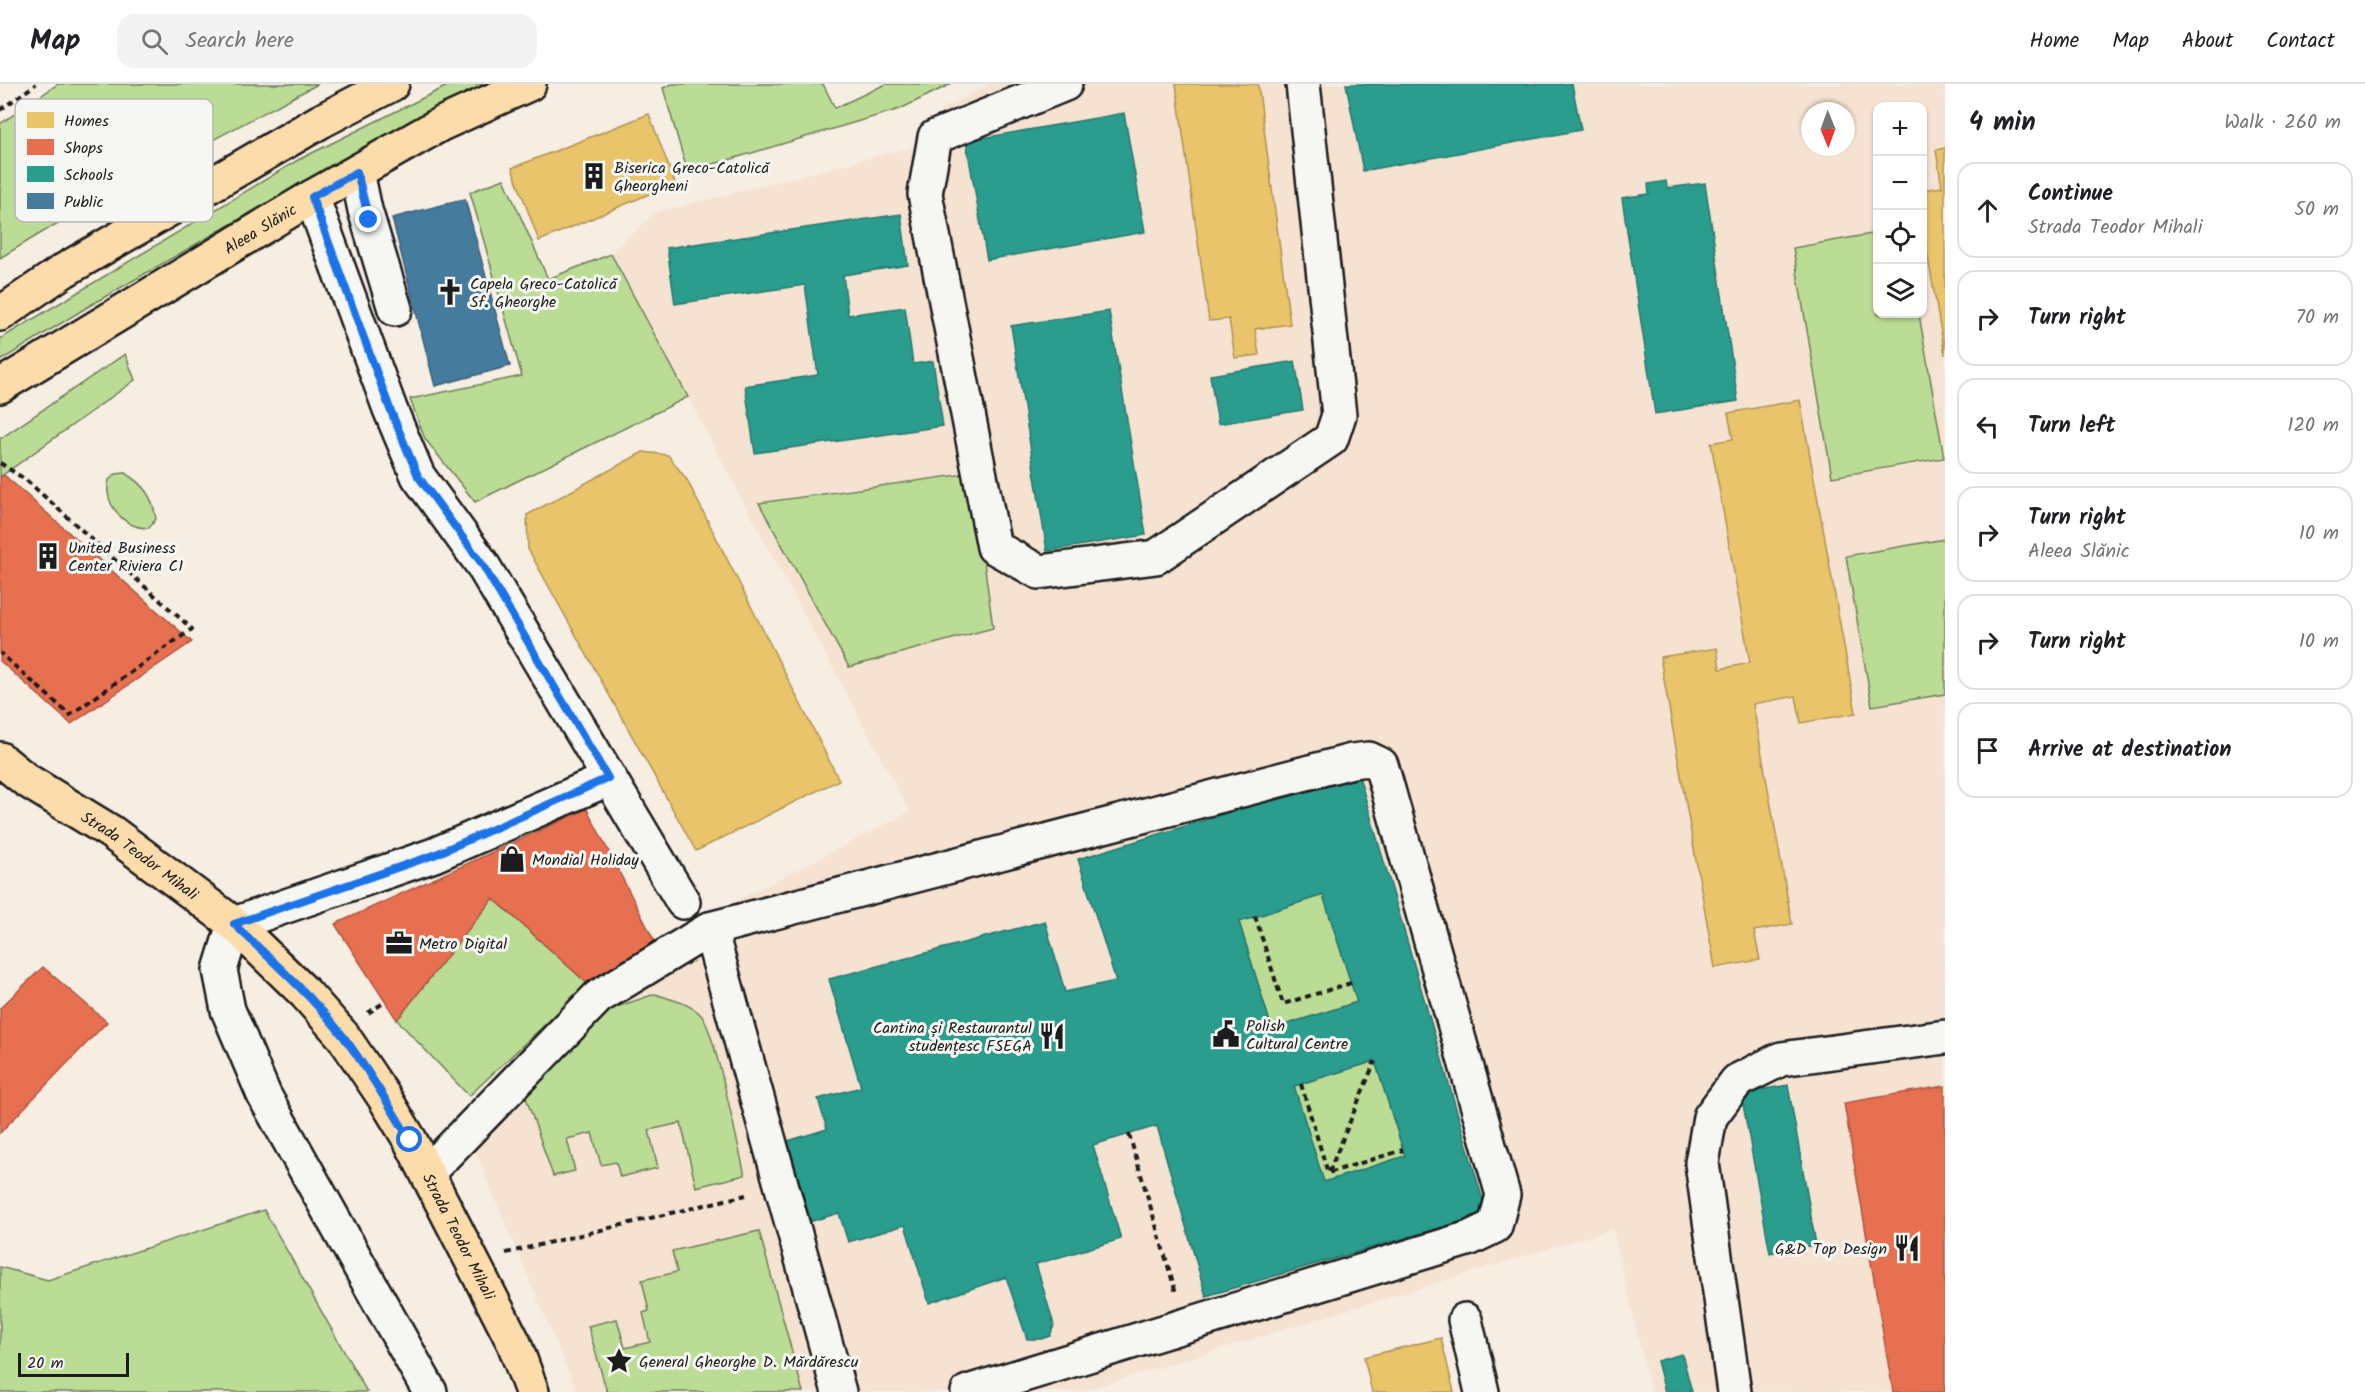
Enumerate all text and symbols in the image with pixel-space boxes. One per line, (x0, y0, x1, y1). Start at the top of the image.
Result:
search box (117, 14, 537, 68)
text: Map (30, 19, 81, 64)
text: Search here (186, 24, 294, 59)
icon: search (138, 25, 171, 58)
text: Home (2030, 25, 2079, 58)
text: Map (2112, 25, 2149, 58)
text: About (2182, 25, 2233, 58)
text: Contact (2266, 25, 2335, 58)
legend (15, 99, 213, 222)
north arrow (1801, 102, 1855, 156)
map controls (1873, 102, 1927, 318)
button: + (1873, 102, 1927, 156)
text: 4 min (1969, 102, 2036, 144)
text: Walk · 260 m (2224, 107, 2341, 139)
text: Homes (64, 109, 109, 134)
text: Shops (64, 136, 103, 161)
place label: Biserica Greco-Catolică Gheorgheni (614, 156, 771, 199)
button: − (1873, 156, 1927, 210)
building icon: Biserica Greco-Catolică Gheorgheni (579, 161, 609, 191)
text: Schools (64, 163, 114, 188)
text: Continue (2028, 177, 2113, 212)
text: Public (64, 190, 104, 215)
icon: ahead (1971, 194, 2004, 227)
text: 50 m (2294, 194, 2339, 226)
street label: Aleea Slănic (219, 198, 302, 262)
route end (355, 206, 381, 232)
button: locate (1873, 210, 1927, 264)
text: Strada Teodor Mihali (2028, 212, 2202, 244)
button: layers (1873, 264, 1927, 318)
place label: Capela Greco-Catolică Sf. Gheorghe (470, 272, 618, 315)
church icon: Capela Greco-Catolică Sf. Gheorghe (435, 277, 465, 307)
text: Turn right (2028, 301, 2126, 336)
icon: right (1971, 302, 2004, 335)
text: 70 m (2296, 302, 2339, 334)
text: Turn left (2028, 409, 2115, 444)
icon: left (1971, 410, 2004, 443)
text: 120 m (2287, 410, 2339, 442)
text: Turn right (2028, 501, 2126, 536)
icon: right (1971, 518, 2004, 551)
text: 10 m (2299, 518, 2339, 550)
place label: United Business Center Riviera C1 (68, 536, 183, 579)
text: Aleea Slănic (2028, 536, 2130, 568)
building icon: United Business Center Riviera C1 (33, 541, 63, 571)
text: Turn right (2028, 625, 2126, 660)
icon: right (1971, 626, 2004, 659)
text: 10 m (2299, 626, 2339, 658)
text: Arrive at destination (2028, 733, 2231, 768)
icon: arrive (1971, 734, 2004, 767)
street label: Strada Teodor Mihali (76, 805, 204, 908)
shop icon: Mondial Holiday (497, 844, 527, 874)
place label: Mondial Holiday (532, 848, 639, 873)
office icon: Metro Digital (384, 928, 414, 958)
place label: Metro Digital (419, 932, 507, 957)
place label: Polish Cultural Centre (1246, 1014, 1348, 1057)
place label: Cantina și Restaurantul studențesc FSEGA (873, 1016, 1032, 1059)
public building icon: Polish Cultural Centre (1211, 1019, 1241, 1049)
restaurant icon: Cantina și Restaurantul studențesc FSEGA (1037, 1021, 1067, 1051)
route start (396, 1126, 422, 1152)
street label: Strada Teodor Mihali (415, 1169, 502, 1306)
restaurant icon: G&D Top Design (1892, 1233, 1922, 1263)
place label: G&D Top Design (1775, 1237, 1887, 1262)
place icon: General Gheorghe D. Mărdărescu (604, 1346, 634, 1376)
scale bar (18, 1350, 129, 1378)
place label: General Gheorghe D. Mărdărescu (639, 1350, 859, 1375)
text: 20 m (27, 1351, 63, 1376)

